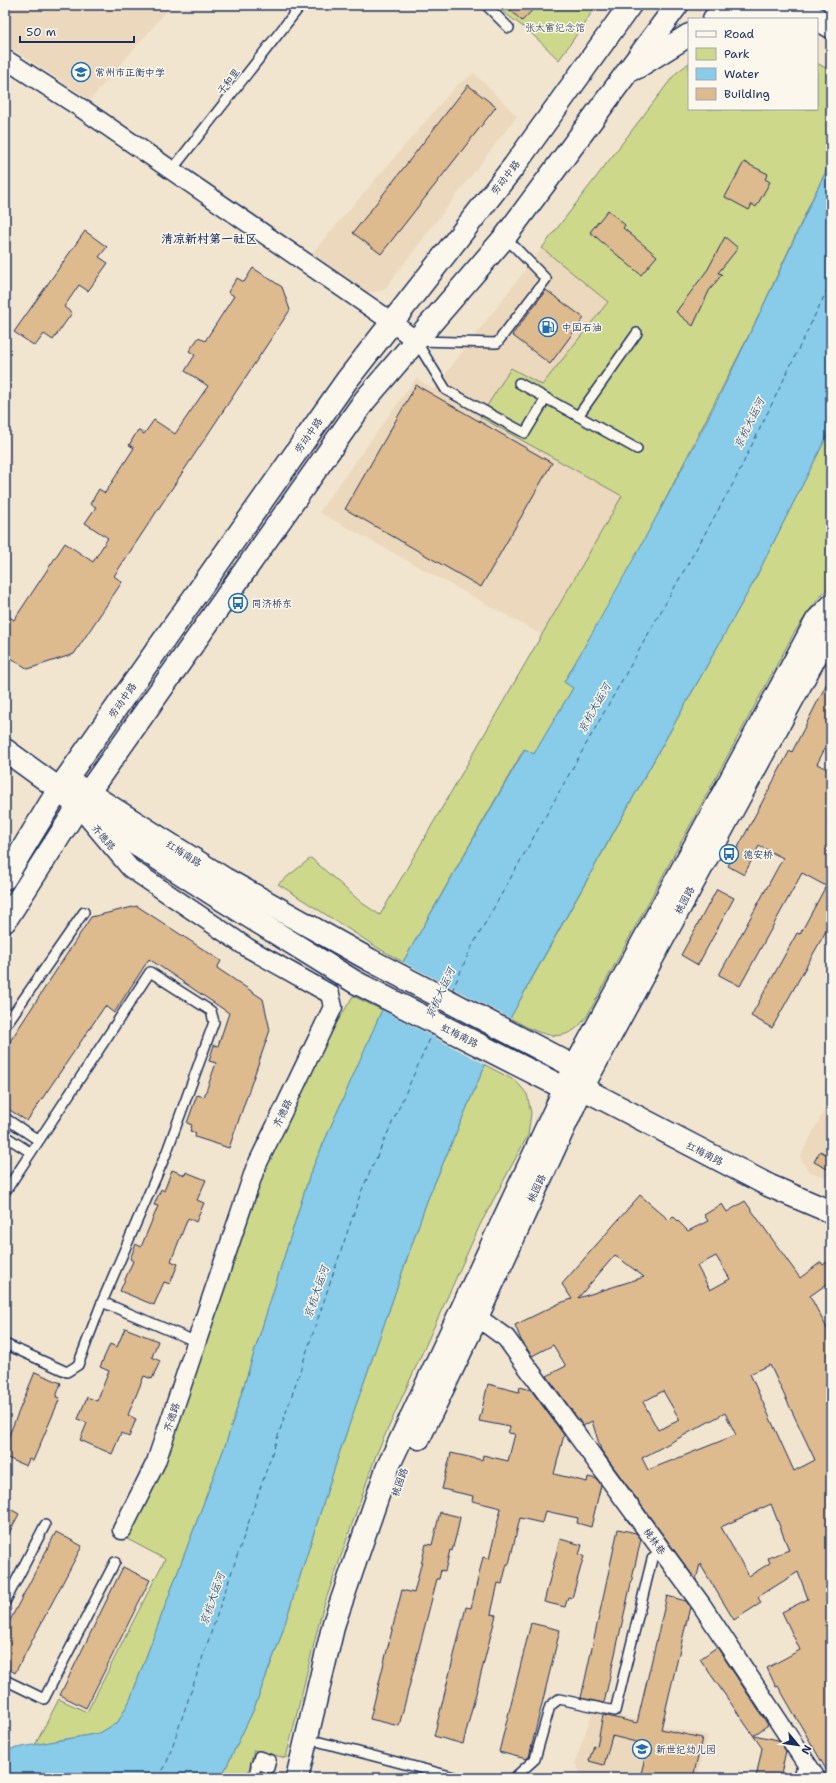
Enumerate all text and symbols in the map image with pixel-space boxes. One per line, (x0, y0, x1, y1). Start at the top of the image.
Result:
scale bar (20, 18, 134, 44)
legend (688, 18, 818, 110)
park label: 张太雷纪念馆 (525, 21, 585, 34)
text: 50 m (26, 24, 56, 40)
text: Road (724, 26, 755, 42)
text: Park (724, 46, 750, 62)
school or university icon: 常州市正衡中学 (70, 61, 92, 83)
street label: 子和里 (214, 65, 243, 97)
place label: 常州市正衡中学 (95, 66, 165, 79)
text: Water (724, 66, 760, 82)
text: Building (724, 86, 770, 102)
street label: 劳动中路 (488, 158, 523, 197)
district label: 清凉新村第一社区 (161, 231, 257, 247)
fuel station icon: 中国石油 (537, 316, 559, 338)
place label: 中国石油 (562, 321, 602, 334)
water label: 京杭大运河 (731, 393, 769, 451)
street label: 劳动中路 (292, 415, 325, 455)
bus stop icon: 同济桥东 (227, 592, 249, 614)
place label: 同济桥东 (252, 597, 292, 610)
water label: 京杭大运河 (575, 679, 615, 736)
street label: 劳动中路 (106, 680, 139, 720)
street label: 齐德路 (89, 822, 118, 853)
street label: 红梅南路 (163, 837, 204, 870)
bus stop icon: 德安桥 (718, 843, 740, 865)
place label: 德安桥 (743, 848, 773, 861)
street label: 桃园路 (672, 884, 697, 917)
water label: 京杭大运河 (422, 963, 460, 1021)
street label: 虹梅南路 (439, 1021, 481, 1050)
street label: 齐德路 (270, 1097, 295, 1130)
street label: 红梅南路 (684, 1139, 726, 1168)
street label: 桃园路 (524, 1172, 549, 1205)
water label: 京杭大运河 (300, 1262, 333, 1321)
street label: 齐德路 (160, 1401, 183, 1433)
street label: 桃园路 (388, 1466, 411, 1498)
street label: 桃林巷 (641, 1525, 669, 1558)
water label: 京杭大运河 (196, 1569, 229, 1628)
north arrow (778, 1725, 818, 1765)
school or university icon: 新世纪幼儿园 (631, 1738, 653, 1760)
text: N (797, 1742, 815, 1757)
place label: 新世纪幼儿园 (656, 1743, 716, 1756)

